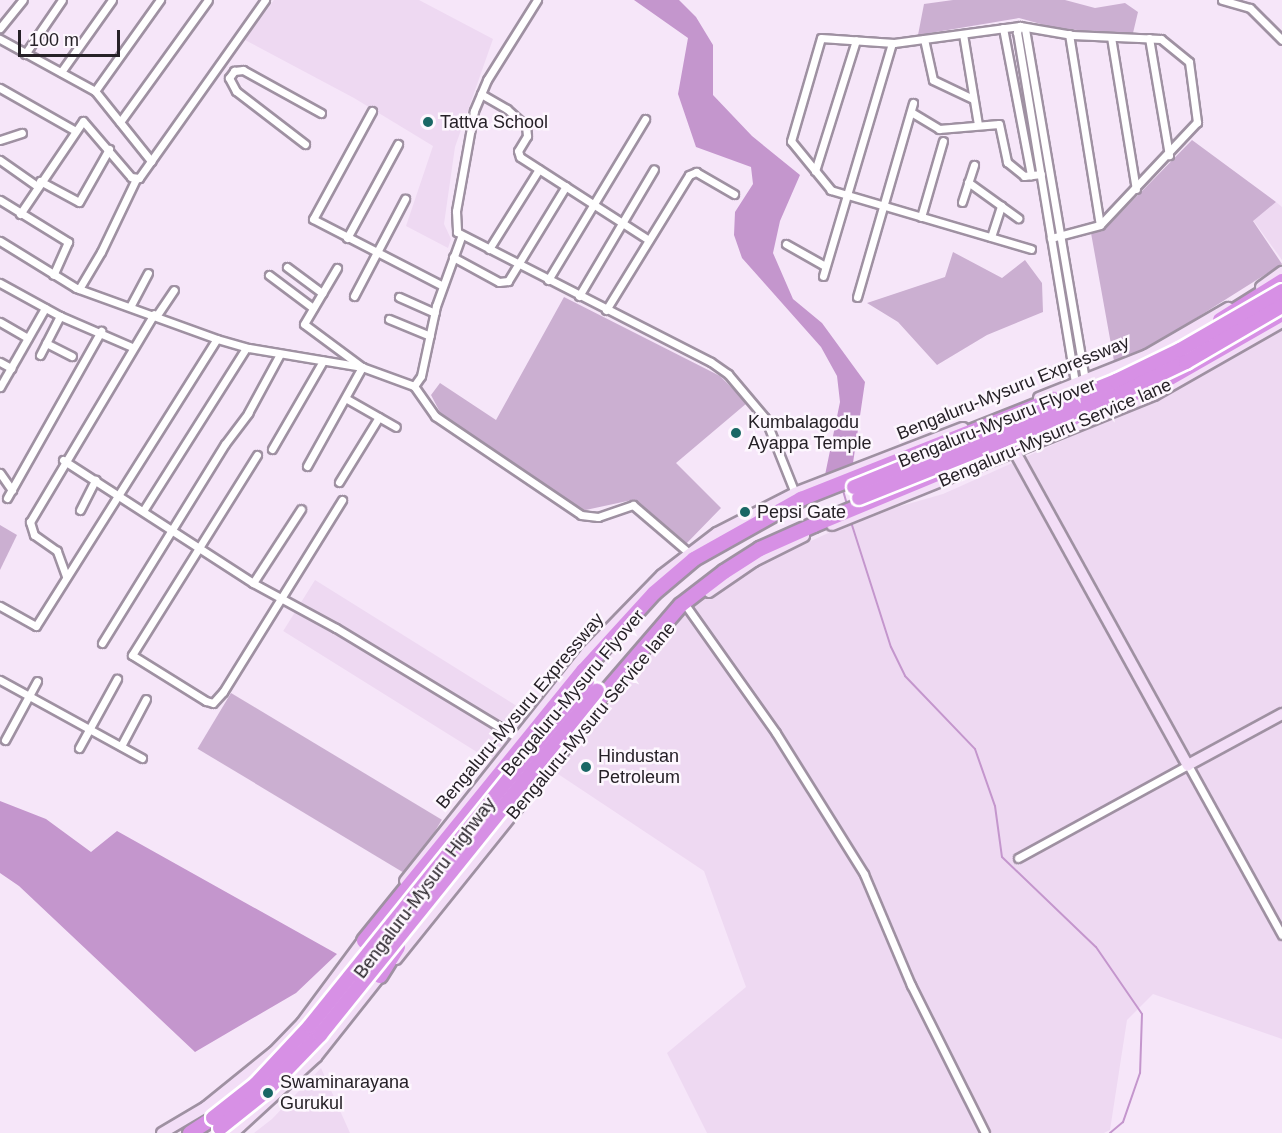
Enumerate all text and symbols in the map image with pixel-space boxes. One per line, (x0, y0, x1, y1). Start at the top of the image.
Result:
scale bar (21, 18, 123, 56)
text: 100 m (29, 30, 79, 50)
place label: Tattva School (440, 111, 548, 133)
marker: Tattva School (421, 115, 435, 129)
street label: Bengaluru-Mysuru Expressway (893, 331, 1133, 445)
street label: Bengaluru-Mysuru Flyover (895, 373, 1099, 473)
street label: Bengaluru-Mysuru Service lane (935, 374, 1175, 492)
place label: Kumbalagodu Ayappa Temple (748, 412, 872, 454)
marker: Kumbalagodu Ayappa Temple (729, 426, 743, 440)
place label: Pepsi Gate (757, 501, 846, 523)
marker: Pepsi Gate (738, 505, 752, 519)
street label: Bengaluru-Mysuru Flyover (497, 605, 649, 781)
street label: Bengaluru-Mysuru Expressway (432, 609, 608, 813)
street label: Bengaluru-Mysuru Service lane (502, 618, 680, 824)
place label: Hindustan Petroleum (598, 746, 680, 789)
marker: Hindustan Petroleum (579, 760, 593, 774)
street label: Bengaluru-Mysuru Highway (350, 793, 500, 983)
place label: Swaminarayana Gurukul (280, 1072, 409, 1114)
marker: Swaminarayana Gurukul (261, 1086, 275, 1100)

